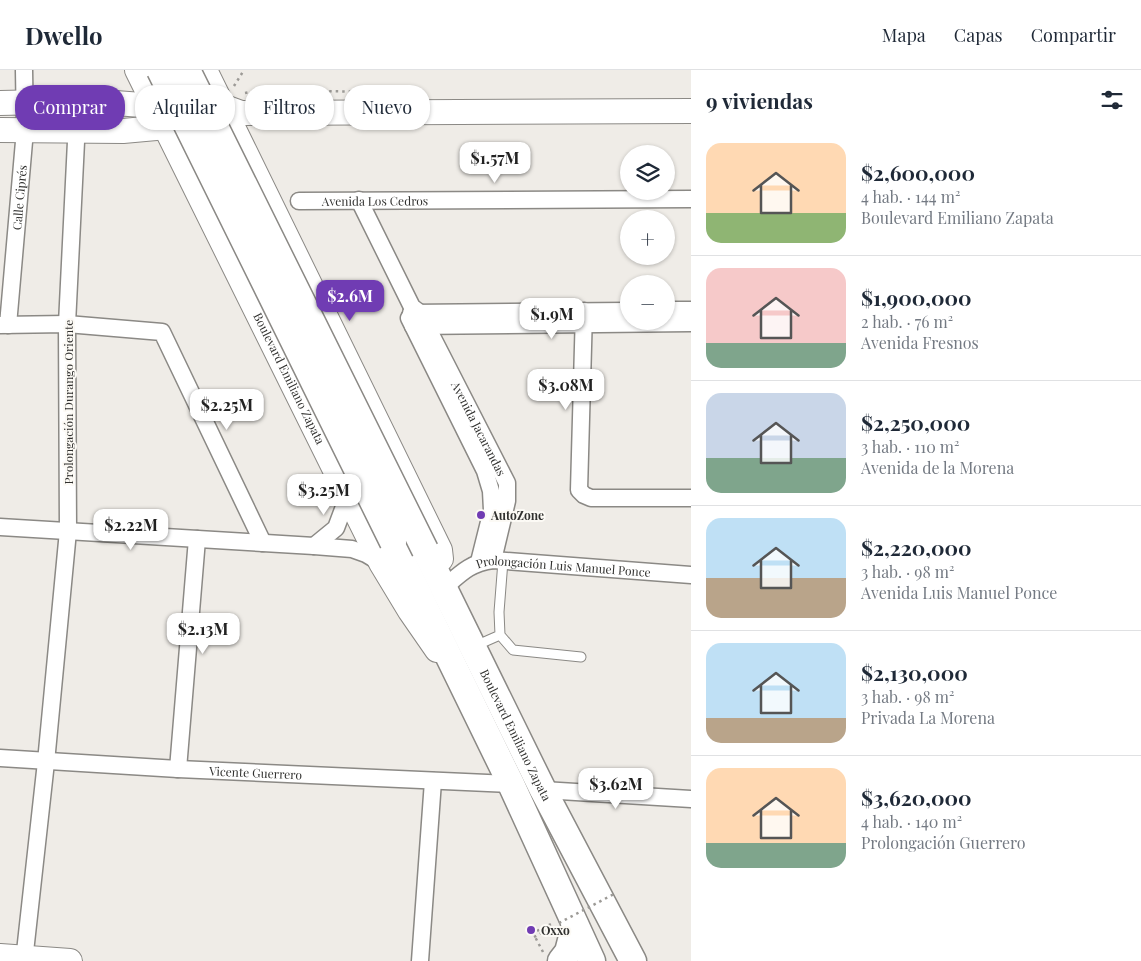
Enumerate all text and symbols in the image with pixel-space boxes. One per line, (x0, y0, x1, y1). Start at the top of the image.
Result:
text: Dwello (25, 19, 103, 51)
text: Mapa (882, 23, 926, 47)
text: Capas (954, 23, 1003, 47)
text: Compartir (1031, 23, 1116, 47)
chip: Comprar (15, 85, 125, 130)
chip: Alquilar (135, 85, 235, 130)
chip: Filtros (245, 85, 334, 130)
chip: Nuevo (344, 85, 430, 130)
text: 9 viviendas (706, 86, 813, 114)
icon: filters (1098, 86, 1126, 114)
pin: $1.57M (454, 142, 536, 184)
map controls (620, 145, 675, 330)
button: layers (620, 145, 675, 200)
text: $1.57M (471, 147, 519, 168)
text: $2,600,000 (861, 158, 975, 186)
icon: home (746, 163, 806, 223)
street label: Calle Ciprés (8, 164, 30, 231)
text: 4 hab. · 144 m² (861, 186, 960, 207)
street label: Avenida Los Cedros (321, 192, 428, 209)
text: Boulevard Emiliano Zapata (861, 207, 1054, 228)
button: + (620, 210, 675, 265)
button: − (620, 275, 675, 330)
pin: $2.6M (315, 280, 385, 322)
text: $1,900,000 (861, 283, 972, 311)
text: $2.6M (327, 285, 373, 306)
icon: home (746, 288, 806, 348)
pin: $1.9M (517, 298, 587, 340)
text: $1.9M (530, 303, 574, 324)
street label: Boulevard Emiliano Zapata (250, 310, 329, 447)
text: 2 hab. · 76 m² (861, 311, 953, 332)
street label: Prolongación Durango Oriente (60, 320, 76, 484)
text: Avenida Fresnos (861, 332, 979, 353)
pin: $3.08M (525, 368, 607, 411)
text: $3.08M (538, 374, 594, 395)
street label: Avenida Jacarandas (448, 377, 510, 478)
pin: $2.25M (186, 388, 268, 431)
text: $2.25M (201, 394, 253, 415)
text: $2,250,000 (861, 408, 970, 436)
icon: home (746, 413, 806, 473)
text: 3 hab. · 110 m² (861, 436, 959, 457)
text: Avenida de la Morena (861, 457, 1014, 478)
pin: $3.25M (283, 474, 365, 516)
text: $3.25M (298, 479, 350, 500)
place label: AutoZone (490, 507, 544, 523)
pin: $2.22M (90, 508, 172, 551)
marker: AutoZone (475, 509, 487, 521)
text: $2.22M (104, 514, 158, 535)
text: $2,220,000 (861, 533, 972, 561)
icon: home (746, 538, 806, 598)
street label: Prolongación Luis Manuel Ponce (474, 552, 651, 580)
text: 3 hab. · 98 m² (861, 561, 954, 582)
text: Avenida Luis Manuel Ponce (861, 582, 1057, 603)
pin: $2.13M (162, 612, 244, 655)
text: $2.13M (178, 618, 228, 639)
text: $2,130,000 (861, 658, 968, 686)
icon: home (746, 663, 806, 723)
street label: Boulevard Emiliano Zapata (477, 666, 555, 803)
text: 3 hab. · 98 m² (861, 686, 954, 707)
text: Privada La Morena (861, 707, 995, 728)
street label: Vicente Guerrero (208, 762, 303, 783)
pin: $3.62M (575, 768, 657, 810)
text: $3.62M (589, 773, 643, 794)
text: $3,620,000 (861, 783, 972, 811)
icon: home (746, 788, 806, 848)
text: 4 hab. · 140 m² (861, 811, 962, 832)
text: Prolongación Guerrero (861, 832, 1026, 853)
place label: Oxxo (541, 922, 570, 938)
marker: Oxxo (525, 924, 537, 936)

